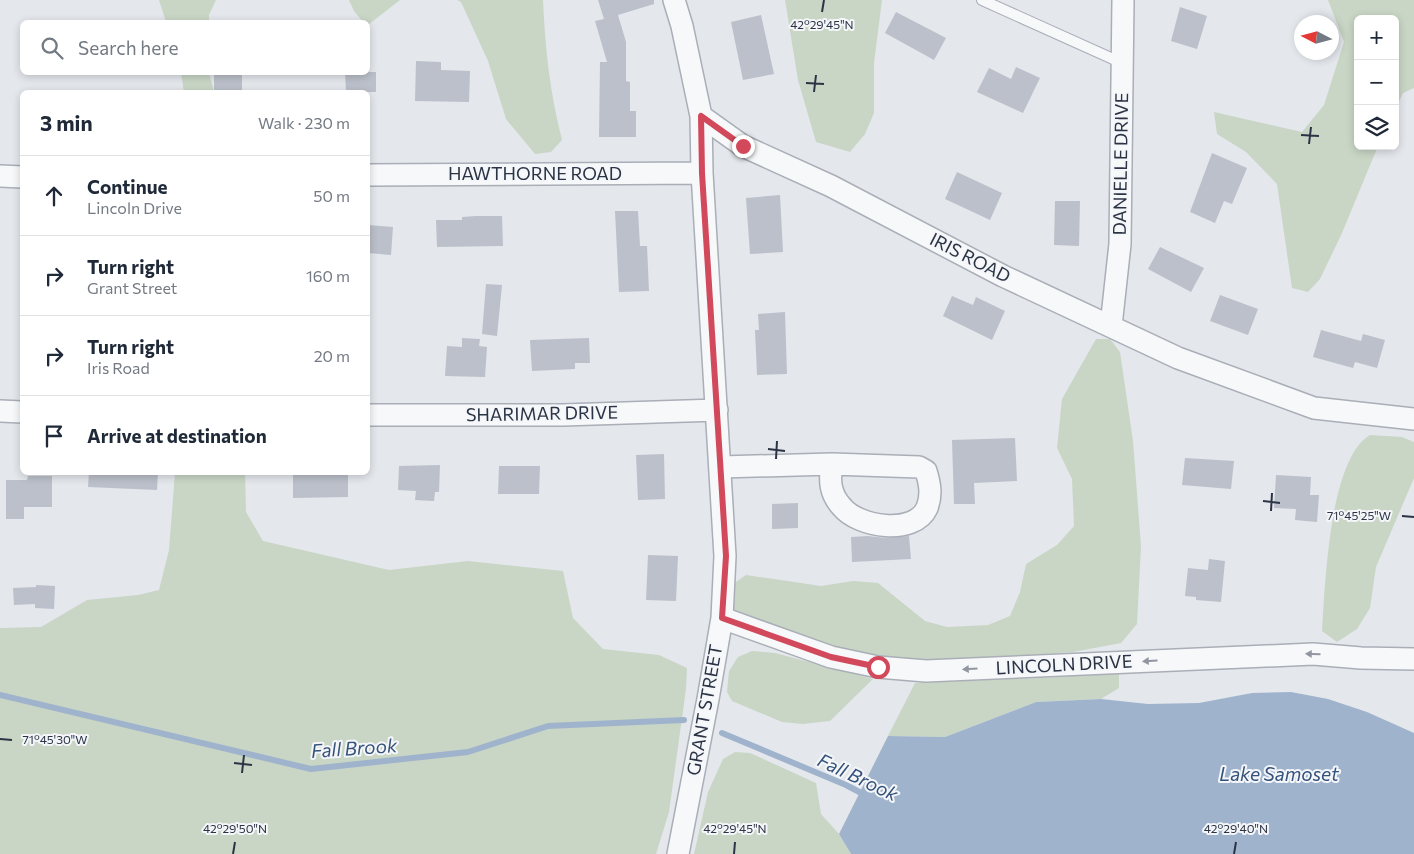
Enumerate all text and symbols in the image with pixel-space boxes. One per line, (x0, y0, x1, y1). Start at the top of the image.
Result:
north arrow (1294, 15, 1339, 60)
map controls (1354, 15, 1399, 150)
button: + (1354, 15, 1399, 60)
text: 42°29'45"N (790, 17, 854, 31)
search box (20, 20, 370, 75)
icon: search (38, 34, 66, 62)
text: Search here (78, 36, 178, 59)
button: − (1354, 60, 1399, 105)
street label: DANIELLE DRIVE (1108, 93, 1132, 235)
button: layers (1354, 105, 1399, 150)
text: 3 min (40, 110, 93, 135)
text: Walk · 230 m (258, 113, 350, 132)
route end (732, 135, 755, 158)
street label: HAWTHORNE ROAD (448, 162, 622, 184)
text: Continue (87, 175, 167, 198)
icon: ahead (40, 182, 68, 210)
text: 50 m (313, 186, 350, 205)
text: Lincoln Drive (87, 198, 182, 217)
street label: IRIS ROAD (926, 227, 1015, 287)
text: Turn right (87, 255, 174, 278)
icon: right (40, 262, 68, 290)
text: 160 m (306, 266, 350, 285)
text: Grant Street (87, 278, 177, 297)
text: Turn right (87, 335, 174, 358)
icon: right (40, 342, 68, 370)
text: 20 m (314, 346, 350, 365)
text: Iris Road (87, 358, 150, 377)
street label: SHARIMAR DRIVE (466, 401, 618, 425)
icon: arrive (40, 422, 68, 450)
text: Arrive at destination (87, 424, 267, 447)
text: 71°45'25"W (1327, 508, 1391, 522)
street label: GRANT STREET (682, 642, 726, 777)
street label: LINCOLN DRIVE (995, 649, 1133, 679)
one-way arrow (1304, 650, 1320, 658)
route start (867, 656, 890, 679)
one-way arrow (1142, 657, 1158, 665)
one-way arrow (962, 665, 978, 673)
text: 71°45'30"W (22, 732, 88, 746)
water label: Fall Brook (310, 733, 398, 762)
water label: Fall Brook (814, 748, 903, 805)
water label: Lake Samoset (1219, 762, 1340, 785)
text: 42°29'50"N (203, 821, 267, 835)
text: 42°29'45"N (703, 821, 767, 835)
text: 42°29'40"N (1204, 821, 1268, 835)

